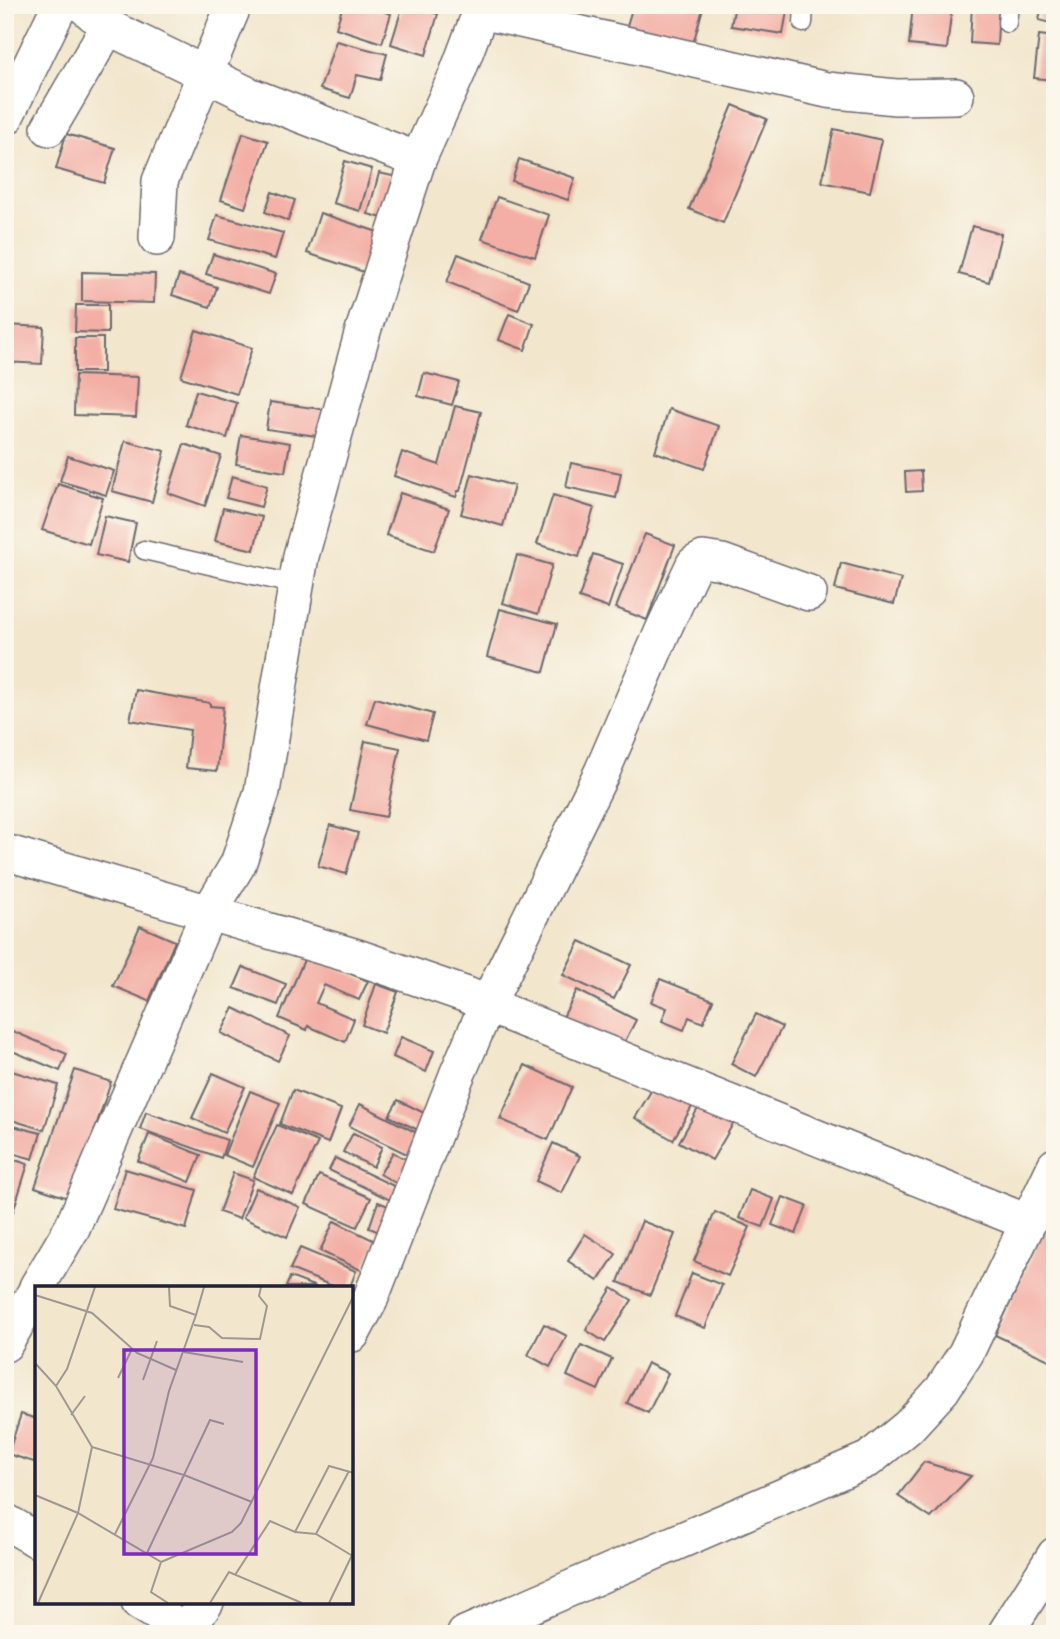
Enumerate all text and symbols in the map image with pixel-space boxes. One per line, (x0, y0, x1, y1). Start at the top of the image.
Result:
inset map (35, 1286, 354, 1604)

